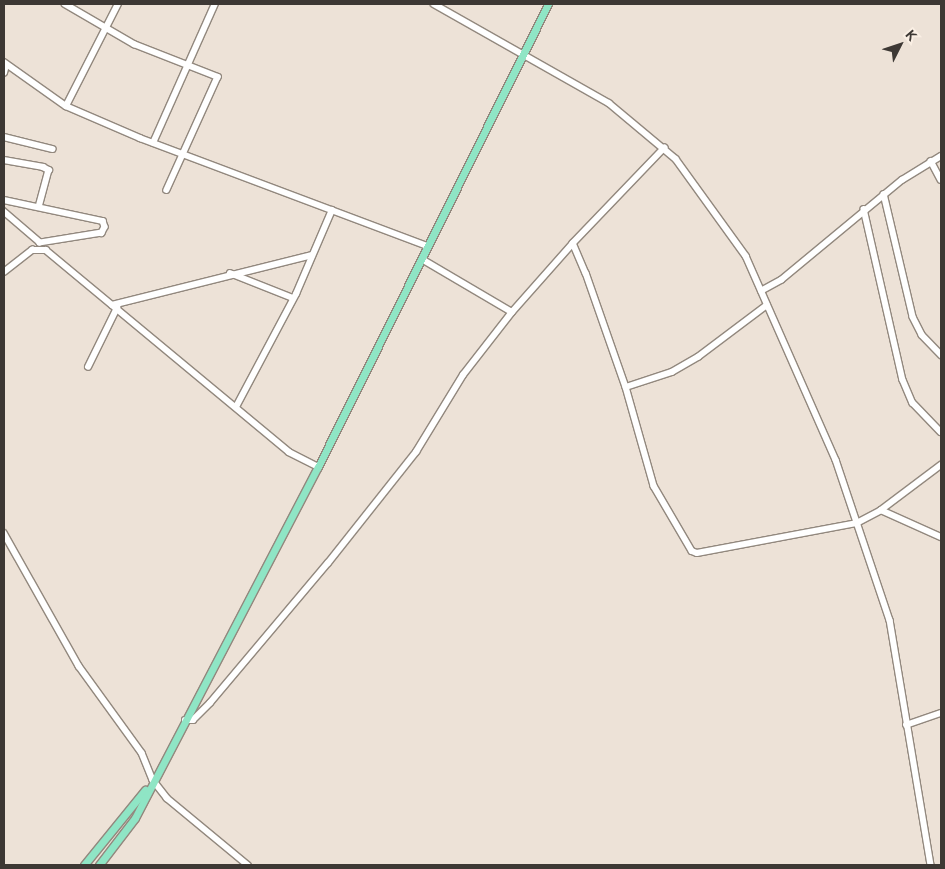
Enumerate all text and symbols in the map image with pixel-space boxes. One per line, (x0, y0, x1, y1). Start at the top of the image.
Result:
north arrow (875, 20, 925, 70)
text: K (902, 26, 920, 44)

